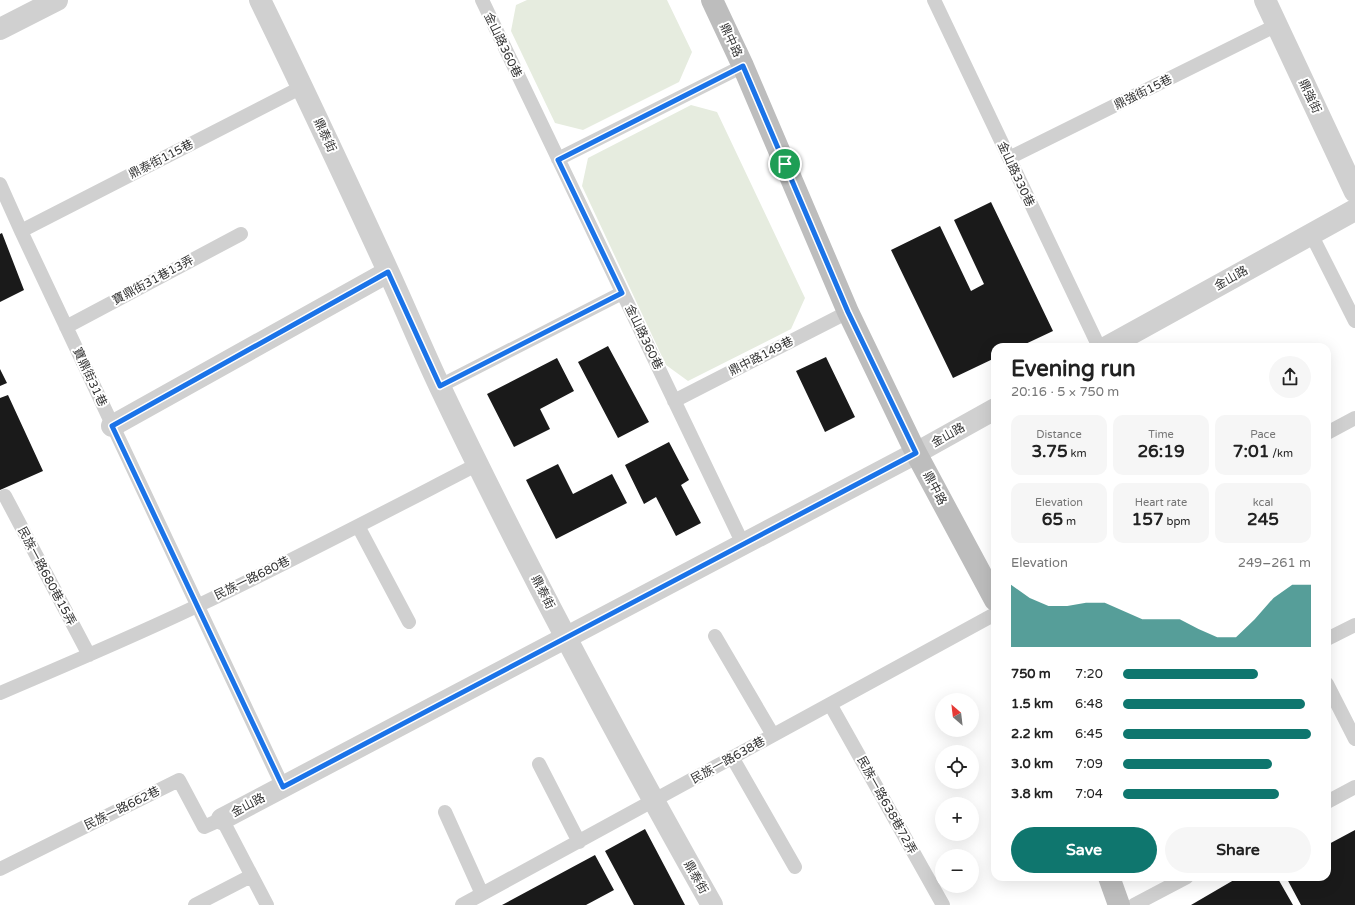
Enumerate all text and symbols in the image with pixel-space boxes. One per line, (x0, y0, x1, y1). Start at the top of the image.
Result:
street label: 金山路360巷 (481, 10, 525, 80)
street label: 鼎中路 (717, 21, 745, 59)
street label: 鼎強街15巷 (1112, 72, 1174, 112)
street label: 鼎強街 (1296, 77, 1324, 115)
street label: 鼎泰街 (311, 116, 339, 154)
street label: 鼎泰街115巷 (126, 137, 196, 181)
street label: 金山路330巷 (995, 139, 1037, 209)
pin (768, 147, 802, 181)
icon: arrive (774, 153, 796, 175)
street label: 寶鼎街31巷13弄 (110, 253, 196, 307)
street label: 金山路 (1212, 263, 1250, 293)
street label: 金山路360巷 (622, 302, 666, 372)
street label: 鼎中路149巷 (726, 334, 796, 378)
street label: 寶鼎街31巷 (70, 345, 110, 409)
text: Evening run (1011, 356, 1136, 382)
button: share (1269, 356, 1311, 398)
text: 20:16 · 5 × 750 m (1011, 384, 1119, 400)
street label: 金山路 (929, 420, 967, 450)
text: Distance (1036, 428, 1082, 441)
text: Time (1148, 428, 1174, 441)
text: Pace (1250, 428, 1276, 441)
text: 3.75 (1031, 441, 1068, 462)
text: 26:19 (1137, 441, 1185, 462)
text: 7:01 (1233, 441, 1269, 462)
text: km (1068, 447, 1087, 460)
text: /km (1269, 447, 1293, 460)
street label: 鼎中路 (920, 469, 950, 507)
text: Elevation (1035, 496, 1083, 509)
text: Heart rate (1135, 496, 1187, 509)
text: kcal (1253, 496, 1273, 509)
text: 65 (1042, 509, 1063, 530)
text: 157 (1132, 509, 1164, 530)
text: 245 (1247, 509, 1279, 530)
text: m (1063, 515, 1076, 528)
text: bpm (1164, 515, 1190, 528)
street label: 民族一路680巷15弄 (15, 524, 79, 628)
street label: 民族一路680巷 (212, 554, 292, 602)
text: Elevation (1011, 555, 1068, 571)
text: 249–261 m (1238, 555, 1311, 571)
street label: 鼎泰街 (529, 573, 557, 611)
text: 750 m (1011, 666, 1051, 682)
text: 7:20 (1075, 666, 1103, 682)
north arrow (935, 693, 979, 737)
map controls (935, 693, 979, 893)
text: 1.5 km (1011, 696, 1053, 712)
text: 6:48 (1075, 696, 1103, 712)
text: 2.2 km (1011, 726, 1053, 742)
text: 6:45 (1075, 726, 1103, 742)
street label: 民族一路638巷 (688, 734, 768, 786)
button: locate (935, 745, 979, 789)
street label: 民族一路638巷72弄 (854, 754, 920, 856)
text: 3.0 km (1011, 756, 1053, 772)
text: 7:09 (1075, 756, 1103, 772)
street label: 民族一路662巷 (82, 784, 162, 832)
text: 3.8 km (1011, 786, 1053, 802)
text: 7:04 (1075, 786, 1103, 802)
street label: 金山路 (229, 790, 267, 820)
button: + (935, 797, 979, 841)
button: Save (1011, 827, 1157, 873)
button: Share (1165, 827, 1311, 873)
button: − (935, 849, 979, 893)
street label: 鼎泰街 (681, 858, 711, 896)

